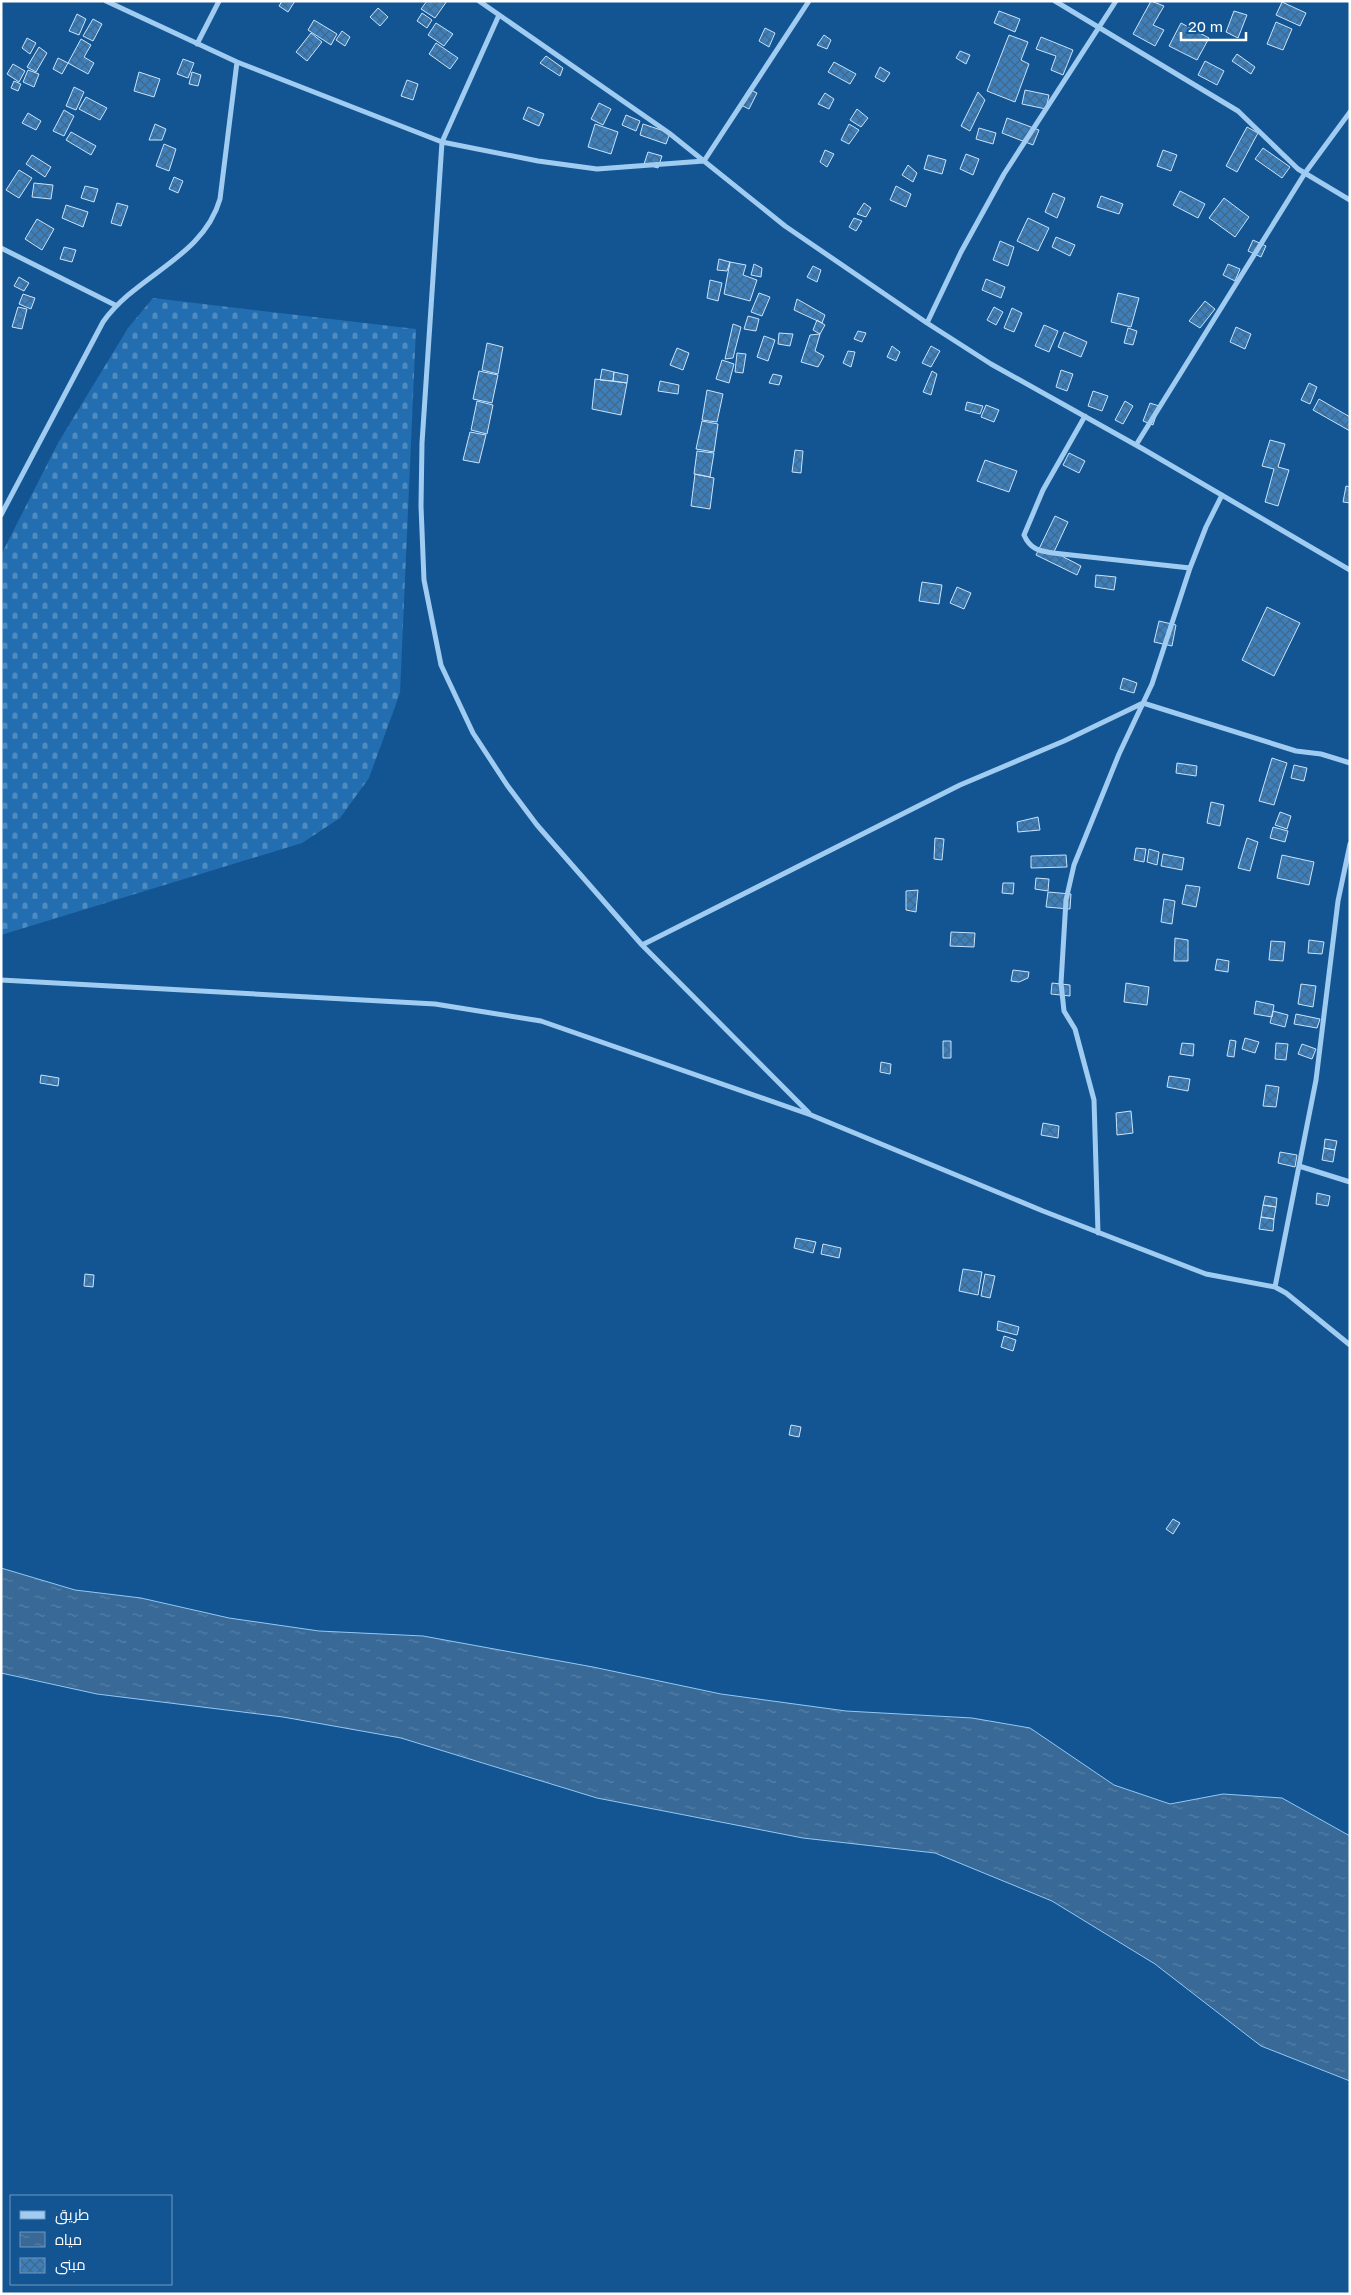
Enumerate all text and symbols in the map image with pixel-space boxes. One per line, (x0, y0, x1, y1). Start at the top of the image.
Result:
scale bar (1181, 10, 1246, 42)
text: 20 m (1188, 17, 1223, 35)
legend (10, 2195, 172, 2285)
text: طريق (55, 2205, 89, 2225)
text: مياه (55, 2230, 82, 2248)
text: مبنى (55, 2255, 86, 2275)

